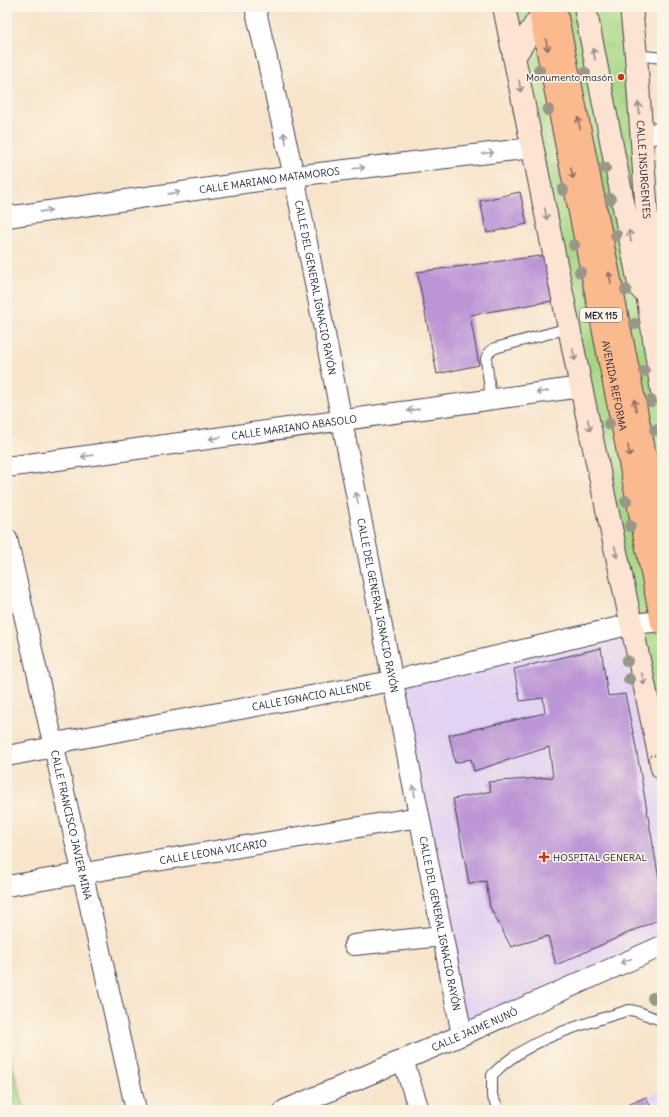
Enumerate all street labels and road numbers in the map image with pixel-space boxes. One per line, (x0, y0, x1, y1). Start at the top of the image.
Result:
street label: CALLE INSURGENTES (634, 120, 654, 220)
street label: CALLE MARIANO MATAMOROS (198, 164, 341, 196)
street label: CALLE DEL GENERAL IGNACIO RAYÓN (292, 199, 339, 376)
road number: MEX 115 (580, 308, 622, 322)
street label: AVENIDA REFORMA (599, 339, 630, 432)
street label: CALLE MARIANO ABASOLO (231, 412, 358, 442)
street label: CALLE DEL GENERAL IGNACIO RAYÓN (355, 517, 401, 694)
street label: CALLE IGNACIO ALLENDE (251, 678, 372, 713)
street label: CALLE FRANCISCO JAVIER MINA (48, 749, 95, 901)
street label: CALLE DEL GENERAL IGNACIO RAYÓN (417, 835, 464, 1012)
street label: CALLE LEONA VICARIO (158, 836, 268, 867)
street label: CALLE JAIME NUNÓ (429, 1004, 520, 1054)

